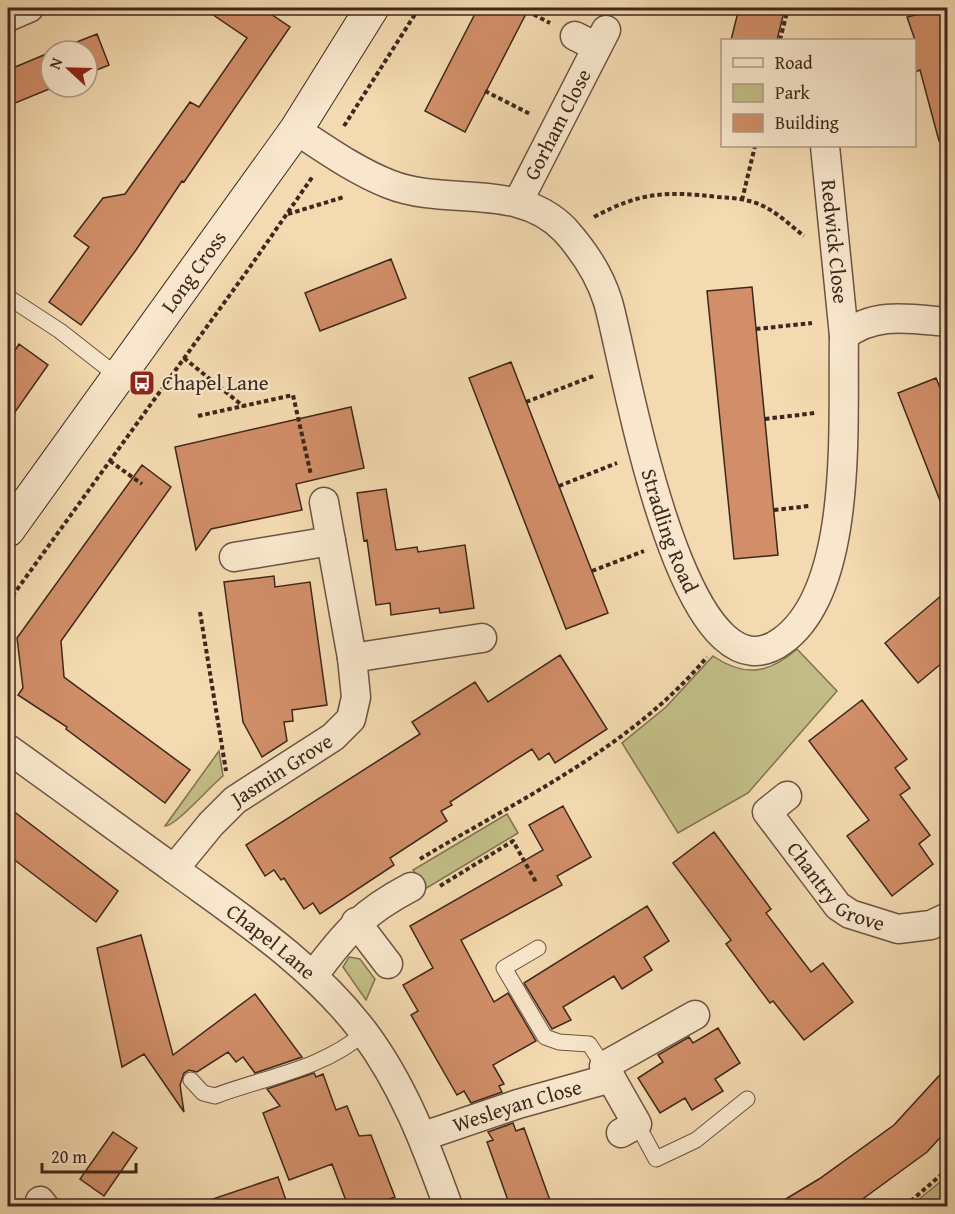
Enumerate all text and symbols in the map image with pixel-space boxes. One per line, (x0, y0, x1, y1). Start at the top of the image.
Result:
north arrow (39, 39, 99, 99)
legend (721, 39, 916, 147)
text: Road (775, 49, 813, 76)
text: N (42, 54, 68, 73)
street label: Gorham Close (516, 63, 599, 185)
text: Park (775, 79, 811, 106)
text: Building (775, 109, 839, 136)
street label: Redwick Close (813, 178, 857, 305)
street label: Long Cross (153, 224, 234, 319)
place label: Chapel Lane (162, 367, 269, 398)
bus stop icon: Chapel Lane (127, 368, 157, 398)
street label: Stradling Road (634, 465, 707, 599)
street label: Jasmin Grove (222, 725, 339, 815)
street label: Chantry Grove (780, 835, 889, 939)
street label: Chapel Lane (220, 896, 323, 987)
street label: Wesleyan Close (448, 1071, 585, 1140)
scale bar (42, 1136, 136, 1174)
text: 20 m (51, 1143, 87, 1170)

